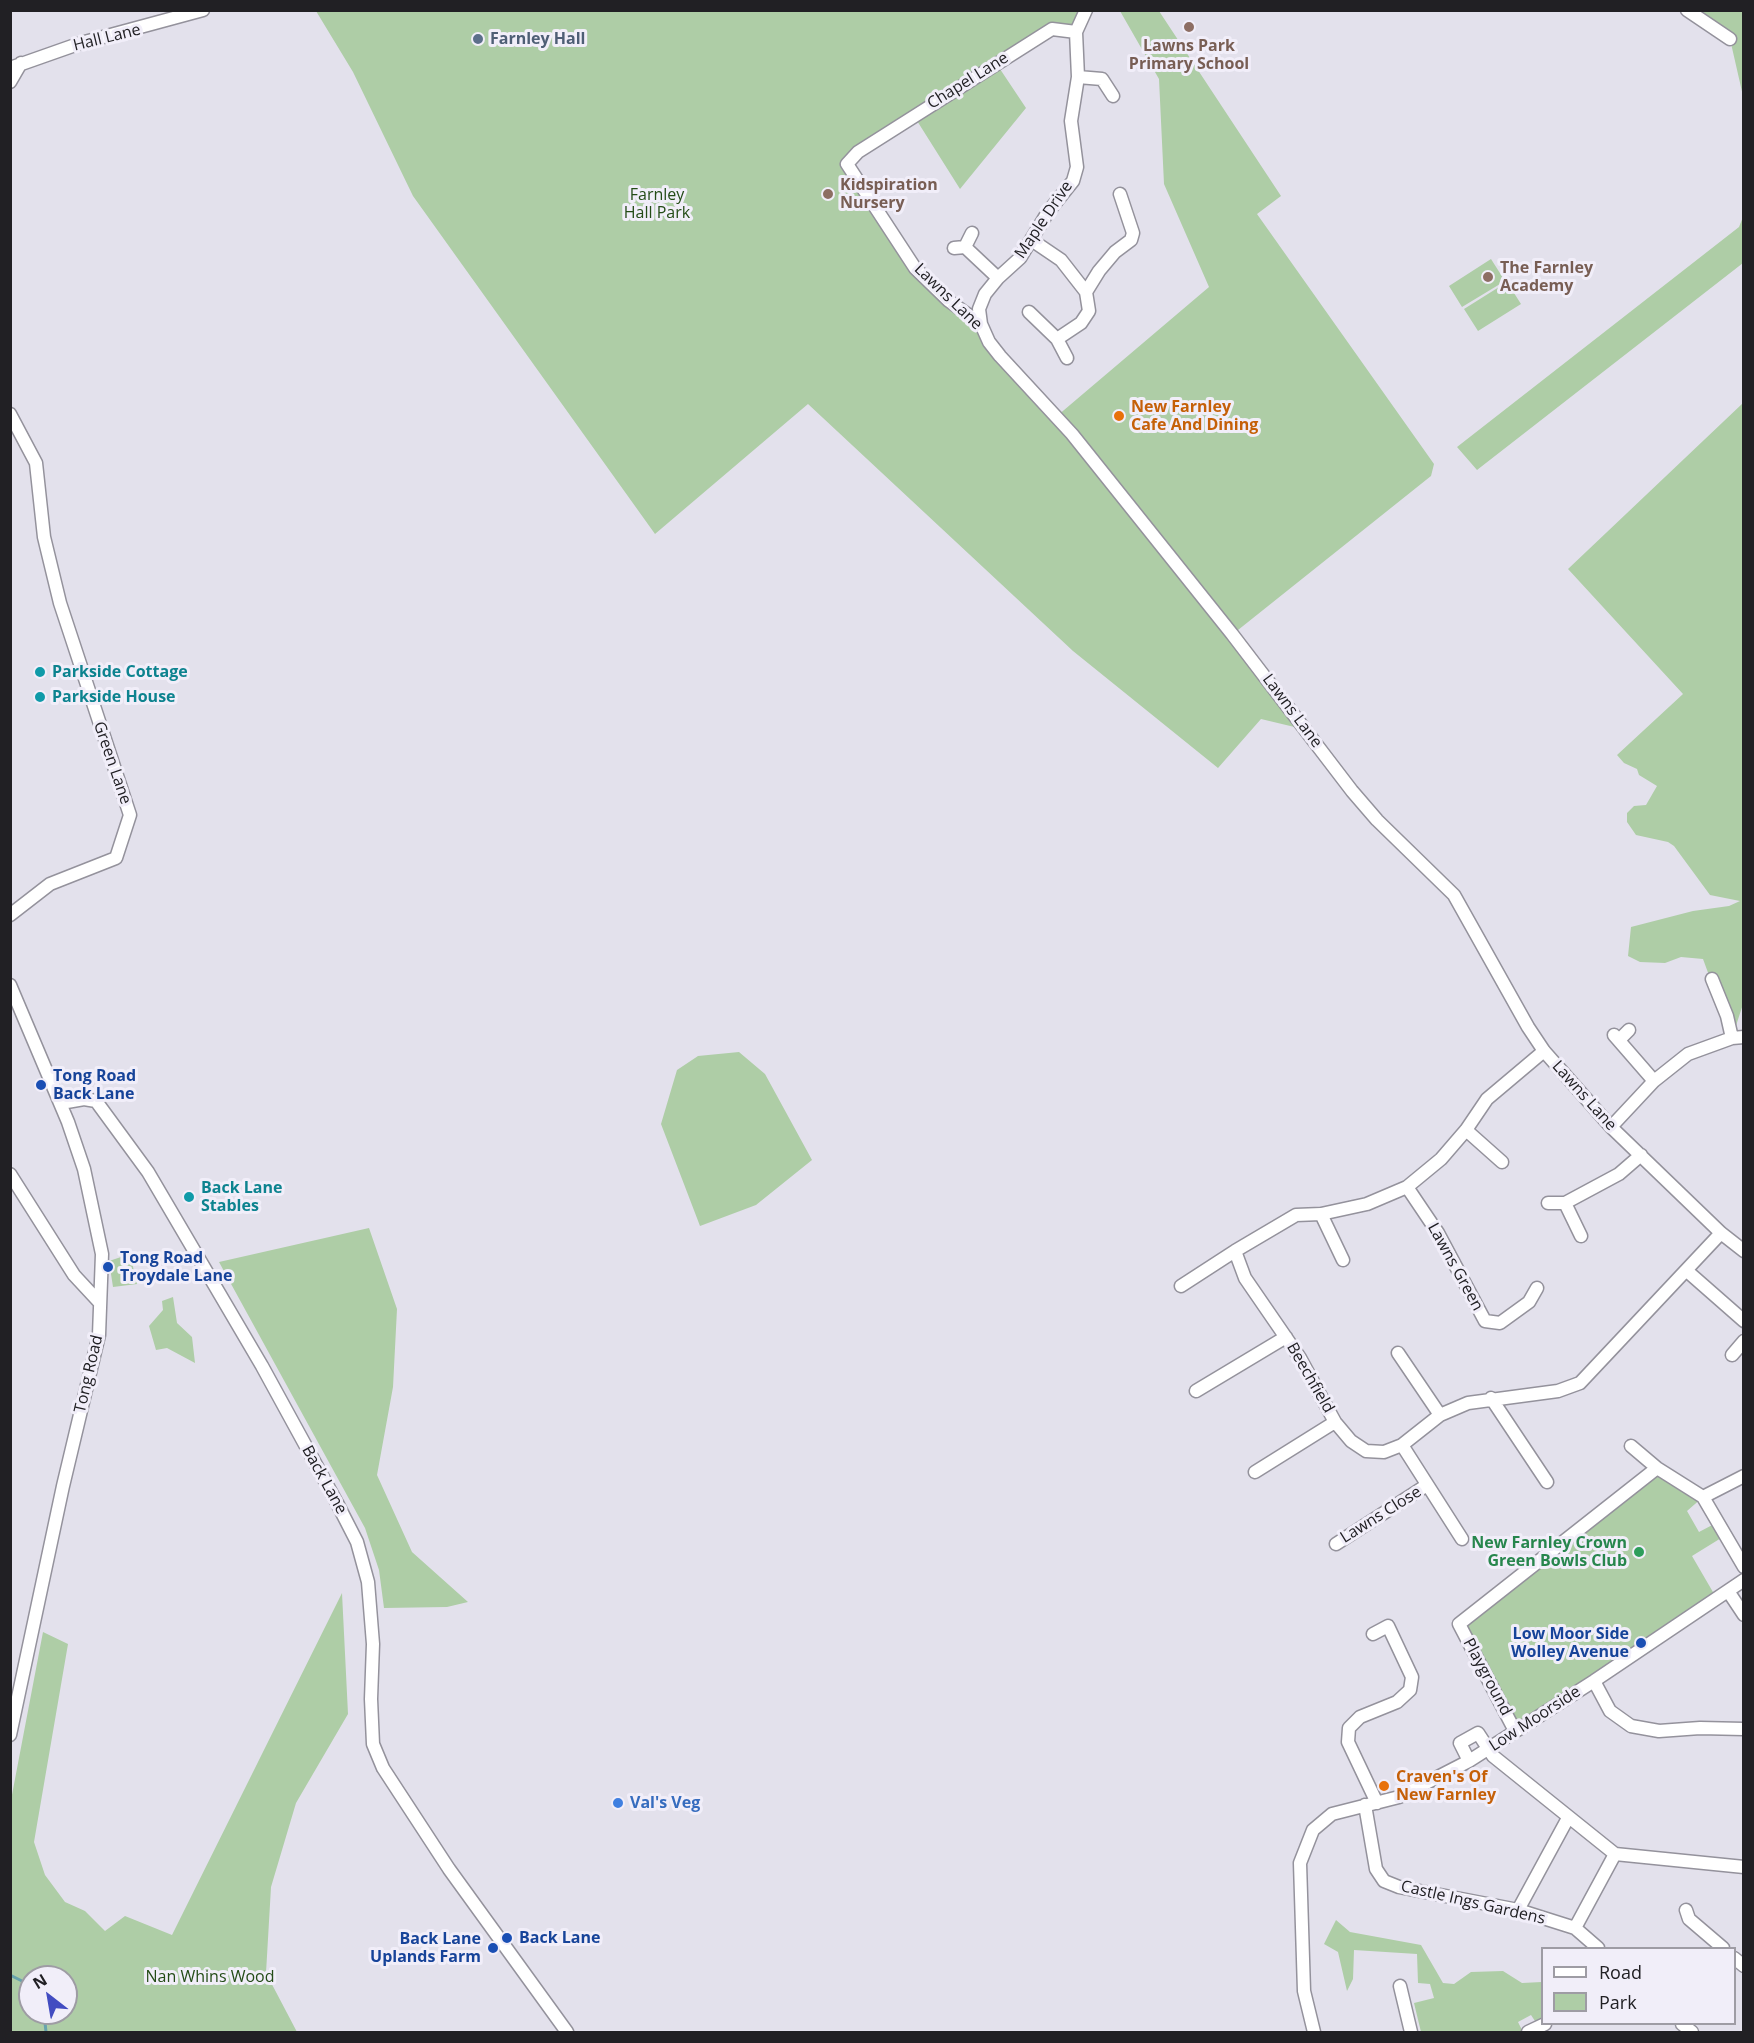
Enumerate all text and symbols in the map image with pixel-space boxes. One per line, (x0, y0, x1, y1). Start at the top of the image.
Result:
street label: Hall Lane (71, 20, 143, 56)
marker: Lawns Park Primary School (1182, 20, 1196, 34)
place label: Farnley Hall (490, 29, 585, 49)
marker: Farnley Hall (471, 32, 485, 46)
place label: Lawns Park Primary School (1129, 36, 1249, 74)
street label: Chapel Lane (924, 49, 1012, 113)
place label: Kidspiration Nursery (840, 175, 938, 213)
street label: Maple Drive (1011, 178, 1077, 262)
park label: Farnley Hall Park (624, 185, 690, 223)
marker: Kidspiration Nursery (821, 187, 835, 201)
place label: The Farnley Academy (1500, 258, 1593, 296)
street label: Lawns Lane (910, 260, 986, 334)
marker: The Farnley Academy (1481, 270, 1495, 284)
place label: New Farnley Cafe And Dining (1131, 397, 1258, 435)
marker: New Farnley Cafe And Dining (1112, 409, 1126, 423)
place label: Parkside Cottage (52, 662, 188, 682)
marker: Parkside Cottage (33, 665, 47, 679)
street label: Lawns Lane (1258, 670, 1326, 752)
place label: Parkside House (52, 687, 176, 707)
marker: Parkside House (33, 690, 47, 704)
street label: Green Lane (89, 719, 135, 807)
street label: Lawns Lane (1548, 1057, 1620, 1135)
place label: Tong Road Back Lane (53, 1066, 136, 1104)
marker: Tong Road Back Lane (34, 1078, 48, 1092)
place label: Back Lane Stables (201, 1178, 282, 1216)
marker: Back Lane Stables (182, 1190, 196, 1204)
street label: Lawns Green (1423, 1220, 1487, 1314)
place label: Tong Road Troydale Lane (120, 1248, 232, 1286)
marker: Tong Road Troydale Lane (101, 1260, 115, 1274)
street label: Tong Road (71, 1333, 107, 1415)
street label: Beechfield (1282, 1339, 1338, 1417)
street label: Back Lane (297, 1442, 351, 1518)
street label: Lawns Close (1337, 1483, 1425, 1547)
place label: New Farnley Crown Green Bowls Club (1471, 1533, 1627, 1571)
marker: New Farnley Crown Green Bowls Club (1632, 1545, 1646, 1559)
place label: Low Moor Side Wolley Avenue (1511, 1624, 1629, 1662)
street label: Playground (1459, 1635, 1515, 1719)
marker: Low Moor Side Wolley Avenue (1634, 1636, 1648, 1650)
street label: Low Moorside (1486, 1682, 1584, 1756)
place label: Craven's Of New Farnley (1396, 1767, 1496, 1805)
marker: Craven's Of New Farnley (1377, 1779, 1391, 1793)
place label: Val's Veg (630, 1793, 700, 1813)
marker: Val's Veg (611, 1796, 625, 1810)
street label: Castle Ings Gardens (1399, 1877, 1547, 1929)
place label: Back Lane (519, 1928, 600, 1948)
place label: Back Lane Uplands Farm (370, 1929, 481, 1967)
marker: Back Lane (500, 1931, 514, 1945)
marker: Back Lane Uplands Farm (486, 1941, 500, 1955)
legend (1541, 1947, 1736, 2025)
text: Road (1599, 1960, 1642, 1984)
north arrow (18, 1965, 78, 2025)
park label: Nan Whins Wood (146, 1967, 274, 1987)
text: N (29, 1969, 51, 1994)
text: Park (1599, 1990, 1637, 2014)

